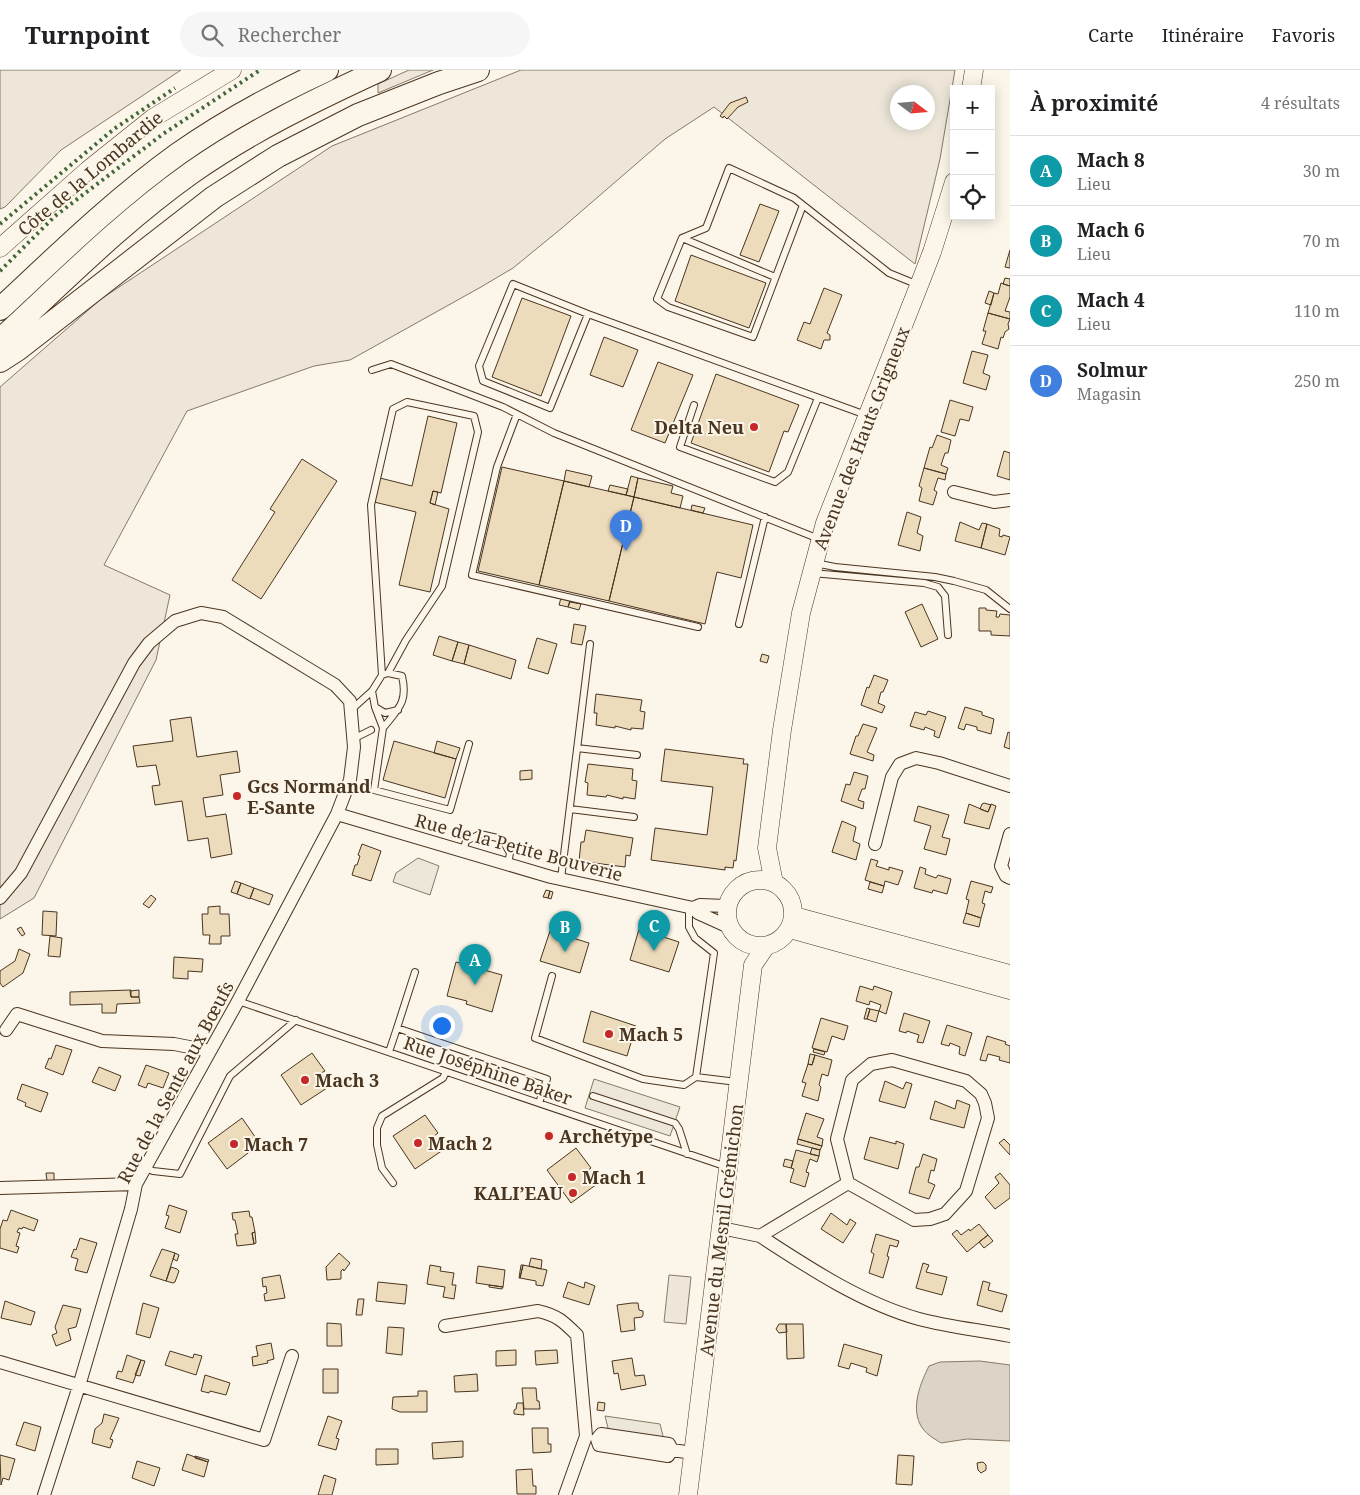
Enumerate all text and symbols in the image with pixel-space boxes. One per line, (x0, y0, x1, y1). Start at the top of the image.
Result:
search box (180, 12, 530, 57)
text: Turnpoint (25, 18, 150, 51)
icon: search (198, 21, 226, 49)
text: Rechercher (238, 22, 341, 48)
text: Carte (1088, 23, 1134, 47)
text: Itinéraire (1162, 23, 1244, 47)
text: Favoris (1272, 23, 1335, 47)
north arrow (890, 85, 935, 130)
map controls (950, 85, 995, 220)
button: + (950, 85, 995, 130)
text: À proximité (1030, 89, 1158, 117)
text: 4 résultats (1261, 92, 1340, 114)
street label: Côte de la Lombardie (12, 105, 168, 241)
button: − (950, 130, 995, 175)
text: Mach 8 (1077, 147, 1145, 173)
text: A (1040, 160, 1052, 182)
text: 30 m (1303, 160, 1340, 182)
text: Lieu (1077, 173, 1111, 195)
button: locate (950, 175, 995, 220)
text: Mach 6 (1077, 217, 1145, 243)
text: B (1041, 230, 1051, 252)
text: 70 m (1303, 230, 1340, 252)
text: Lieu (1077, 243, 1111, 265)
text: Mach 4 (1077, 287, 1145, 313)
text: C (1041, 300, 1051, 322)
text: 110 m (1294, 300, 1340, 322)
text: Lieu (1077, 313, 1111, 335)
street label: Avenue des Hauts Grigneux (807, 322, 915, 553)
text: Solmur (1077, 357, 1148, 383)
text: D (1040, 370, 1052, 392)
text: 250 m (1294, 370, 1340, 392)
text: Magasin (1077, 383, 1141, 405)
place label: Delta Neu (654, 415, 744, 439)
marker: Delta Neu (748, 421, 760, 433)
pin: D (610, 510, 642, 551)
place label: Gcs Normand E-Sante (247, 774, 371, 819)
marker: Gcs Normand E-Sante (231, 790, 243, 802)
street label: Rue de la Petite Bouverie (413, 808, 625, 886)
pin: C (638, 910, 670, 951)
pin: B (549, 911, 581, 952)
pin: A (459, 944, 491, 985)
street label: Rue de la Sente aux Bœufs (111, 977, 239, 1187)
your location (429, 1013, 455, 1039)
place label: Mach 5 (619, 1022, 683, 1046)
marker: Mach 5 (603, 1028, 615, 1040)
street label: Rue Joséphine Baker (401, 1030, 576, 1110)
place label: Mach 3 (315, 1068, 379, 1092)
marker: Mach 3 (299, 1074, 311, 1086)
street label: Avenue du Mesnil Grémichon (694, 1102, 748, 1358)
place label: Archétype (559, 1124, 653, 1148)
marker: Archétype (543, 1130, 555, 1142)
place label: Mach 2 (428, 1131, 492, 1155)
place label: Mach 7 (244, 1132, 308, 1156)
marker: Mach 2 (412, 1137, 424, 1149)
marker: Mach 7 (228, 1138, 240, 1150)
place label: Mach 1 (582, 1165, 646, 1189)
marker: Mach 1 (566, 1171, 578, 1183)
place label: KALI’EAU (474, 1181, 564, 1205)
marker: KALI’EAU (567, 1187, 579, 1199)

